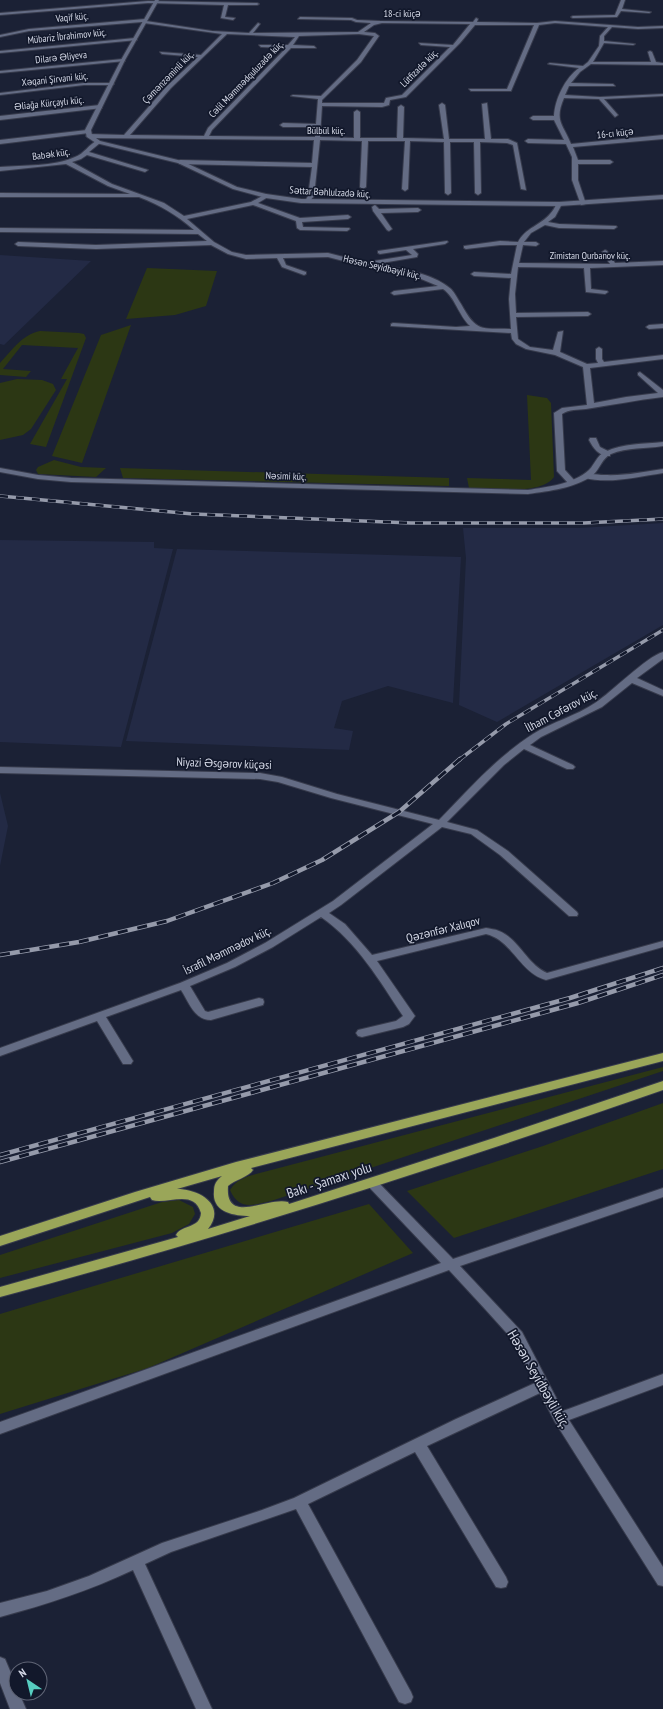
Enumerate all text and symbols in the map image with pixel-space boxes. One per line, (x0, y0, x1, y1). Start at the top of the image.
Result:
street label: 18-ci küçə (383, 7, 421, 20)
street label: Vaqif küç. (54, 9, 89, 25)
street label: Mübariz İbrahimov küç. (27, 25, 107, 47)
street label: Cəlil Məmmədquluzadə küç. (206, 37, 286, 120)
street label: Lütfizadə küç. (397, 46, 441, 90)
street label: Dilarə Əliyeva (35, 48, 87, 66)
street label: Çəmənzəminli küç. (139, 48, 197, 106)
street label: Xəqani Şirvani küç. (21, 69, 89, 89)
street label: Əliağa Kürçaylı küç. (14, 93, 85, 113)
street label: Bülbül küç. (307, 124, 345, 137)
street label: 16-cı küçə (596, 125, 635, 141)
street label: Babək küç. (31, 145, 71, 163)
street label: Səttar Bəhlulzadə küç. (289, 183, 371, 201)
street label: Zimistan Qurbanov küç. (550, 249, 631, 262)
street label: Həsən Seyidbəyli küç. (342, 252, 422, 282)
street label: Nəsimi küç. (265, 469, 307, 483)
street label: İlham Cəfərov küç. (522, 685, 600, 735)
street label: Niyazi Əsgərov küçəsi (176, 754, 272, 772)
street label: Qəzənfər Xalıqov (404, 912, 482, 945)
street label: İsrafil Məmmədov küç. (181, 922, 273, 978)
street label: Bakı - Şamaxı yolu (284, 1158, 374, 1202)
street label: Həsən Seyidbəyli küç. (504, 1327, 574, 1431)
north arrow (8, 1661, 48, 1701)
text: N (16, 1665, 29, 1680)

